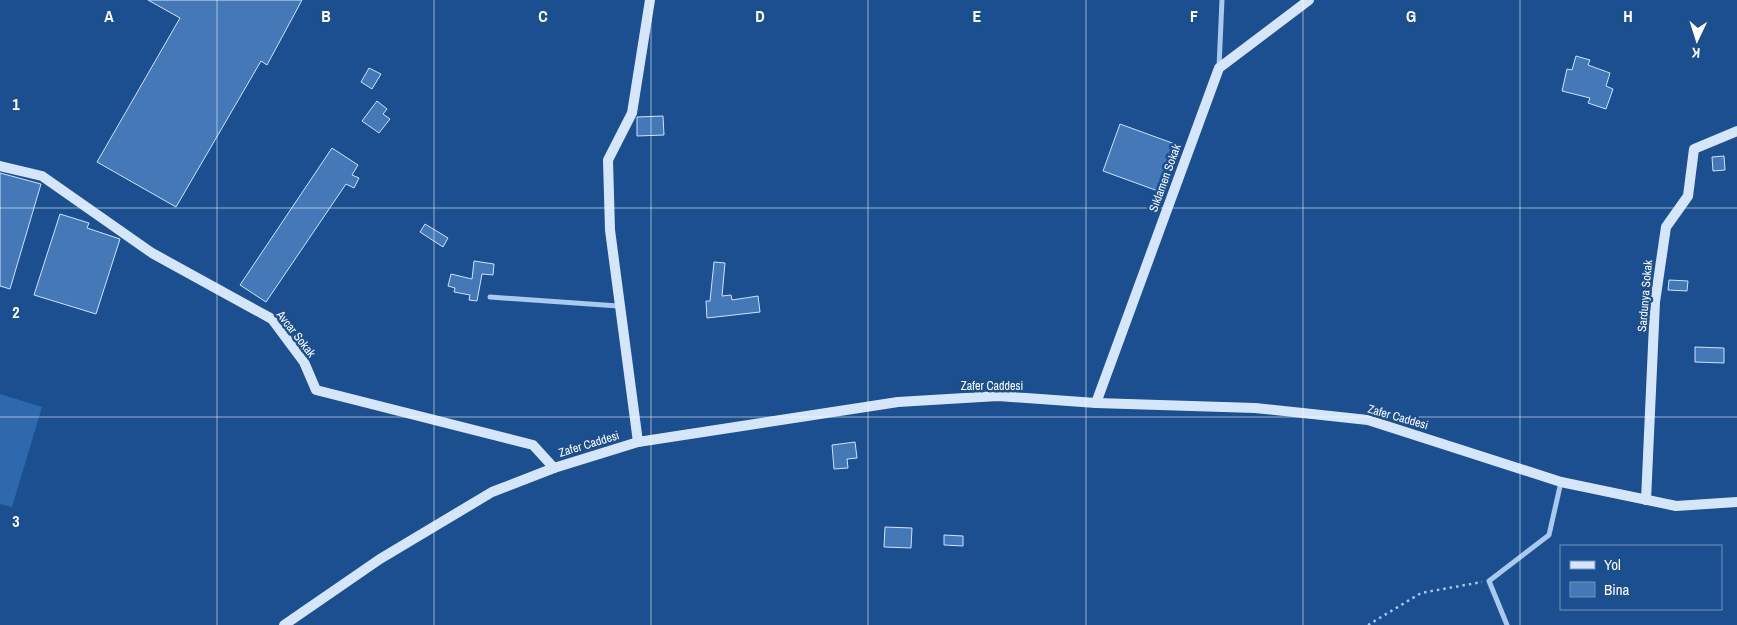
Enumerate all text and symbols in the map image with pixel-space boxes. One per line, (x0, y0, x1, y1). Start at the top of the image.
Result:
text: A (104, 5, 114, 27)
text: B (321, 5, 331, 27)
text: C (538, 5, 548, 27)
text: D (755, 5, 765, 27)
text: E (973, 5, 982, 27)
text: F (1190, 5, 1198, 27)
text: G (1406, 5, 1416, 27)
text: H (1623, 5, 1633, 27)
north arrow (1672, 15, 1722, 65)
text: K (1691, 44, 1701, 62)
text: 1 (12, 93, 20, 115)
street label: Sıklamen Sokak (1145, 142, 1185, 214)
street label: Sardunya Sokak (1634, 259, 1656, 333)
text: 2 (12, 301, 20, 323)
street label: Avcar Sokak (272, 307, 319, 361)
street label: Zafer Caddesi (961, 378, 1023, 394)
street label: Zafer Caddesi (1366, 401, 1430, 433)
street label: Zafer Caddesi (557, 427, 621, 461)
text: 3 (12, 510, 20, 532)
legend (1560, 545, 1722, 610)
text: Yol (1604, 554, 1621, 575)
text: Bina (1604, 579, 1629, 600)

